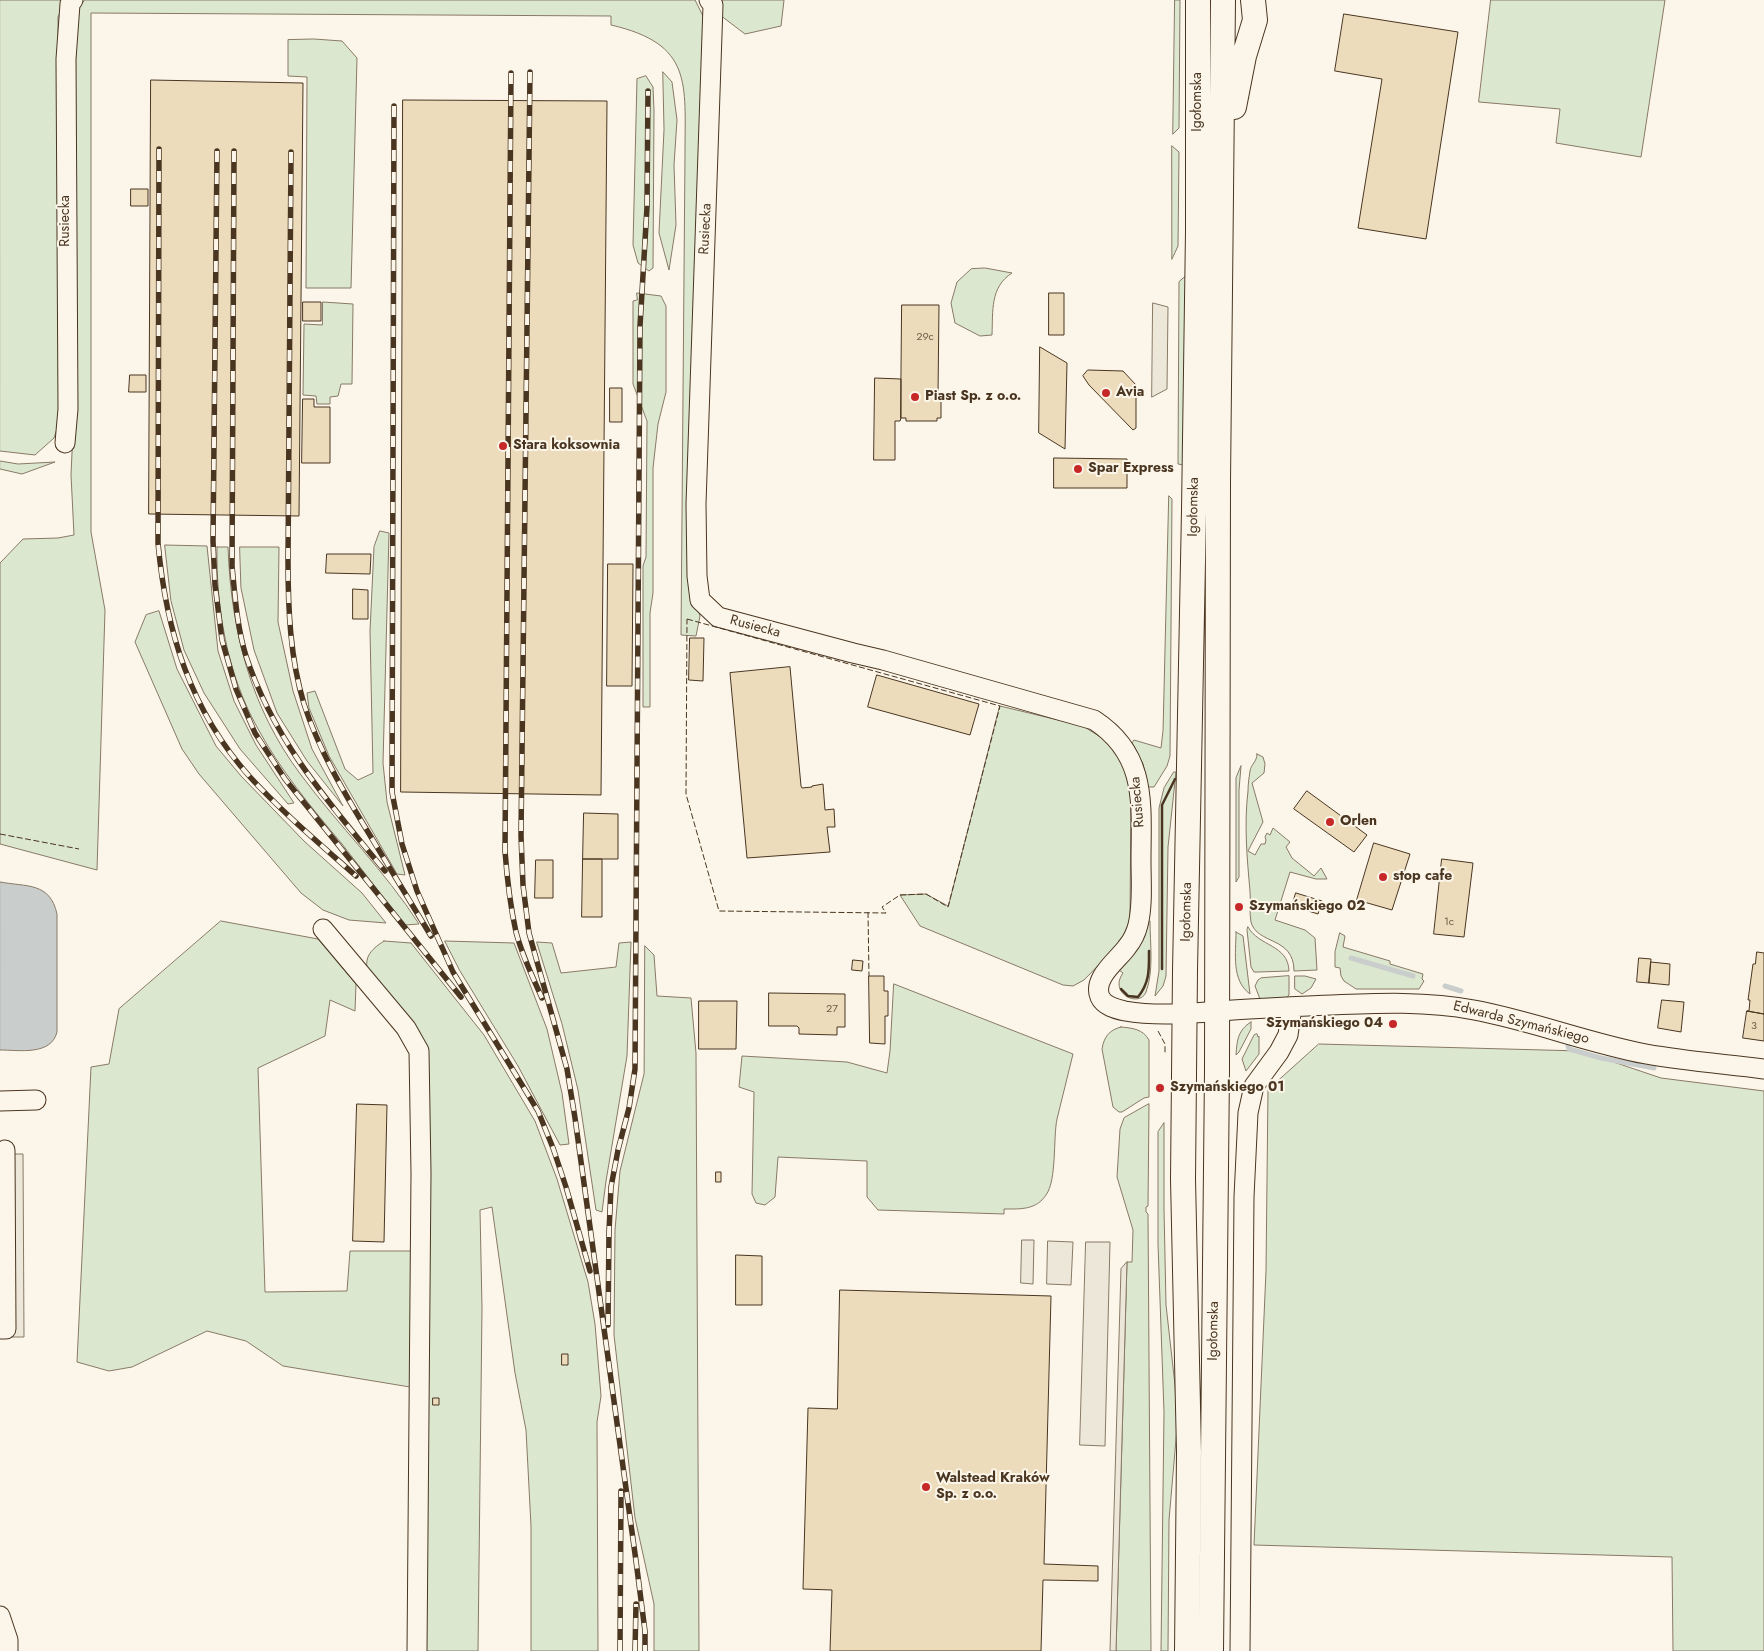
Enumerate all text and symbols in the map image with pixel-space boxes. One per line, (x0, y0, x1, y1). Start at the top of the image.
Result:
street label: Igołomska (1190, 72, 1206, 132)
street label: Rusiecka (58, 195, 74, 247)
street label: Rusiecka (696, 203, 716, 255)
house number: 29c (916, 330, 934, 344)
place label: Avia (1116, 385, 1144, 401)
marker: Avia (1100, 387, 1112, 399)
place label: Piast Sp. z o.o. (925, 389, 1021, 405)
marker: Piast Sp. z o.o. (909, 391, 921, 403)
place label: Stara koksownia (513, 438, 620, 454)
marker: Stara koksownia (497, 440, 509, 452)
place label: Spar Express (1088, 461, 1174, 477)
marker: Spar Express (1072, 463, 1084, 475)
street label: Igołomska (1185, 477, 1203, 537)
street label: Rusiecka (728, 612, 782, 642)
street label: Rusiecka (1127, 776, 1149, 828)
place label: Orlen (1340, 814, 1377, 830)
marker: Orlen (1324, 816, 1336, 828)
place label: stop cafe (1393, 869, 1452, 885)
marker: stop cafe (1377, 871, 1389, 883)
street label: Igołomska (1178, 882, 1196, 942)
place label: Szymańskiego 02 (1249, 899, 1365, 915)
marker: Szymańskiego 02 (1233, 901, 1245, 913)
house number: 1c (1444, 915, 1454, 929)
street label: Edwarda Szymańskiego (1451, 998, 1591, 1048)
house number: 27 (826, 1002, 838, 1016)
place label: Szymańskiego 04 (1266, 1016, 1383, 1032)
marker: Szymańskiego 04 (1387, 1018, 1399, 1030)
house number: 3 (1751, 1019, 1757, 1033)
place label: Szymańskiego 01 (1170, 1080, 1284, 1096)
marker: Szymańskiego 01 (1154, 1082, 1166, 1094)
street label: Igołomska (1205, 1301, 1223, 1361)
place label: Walstead Kraków Sp. z o.o. (936, 1471, 1050, 1504)
marker: Walstead Kraków Sp. z o.o. (920, 1481, 932, 1493)

